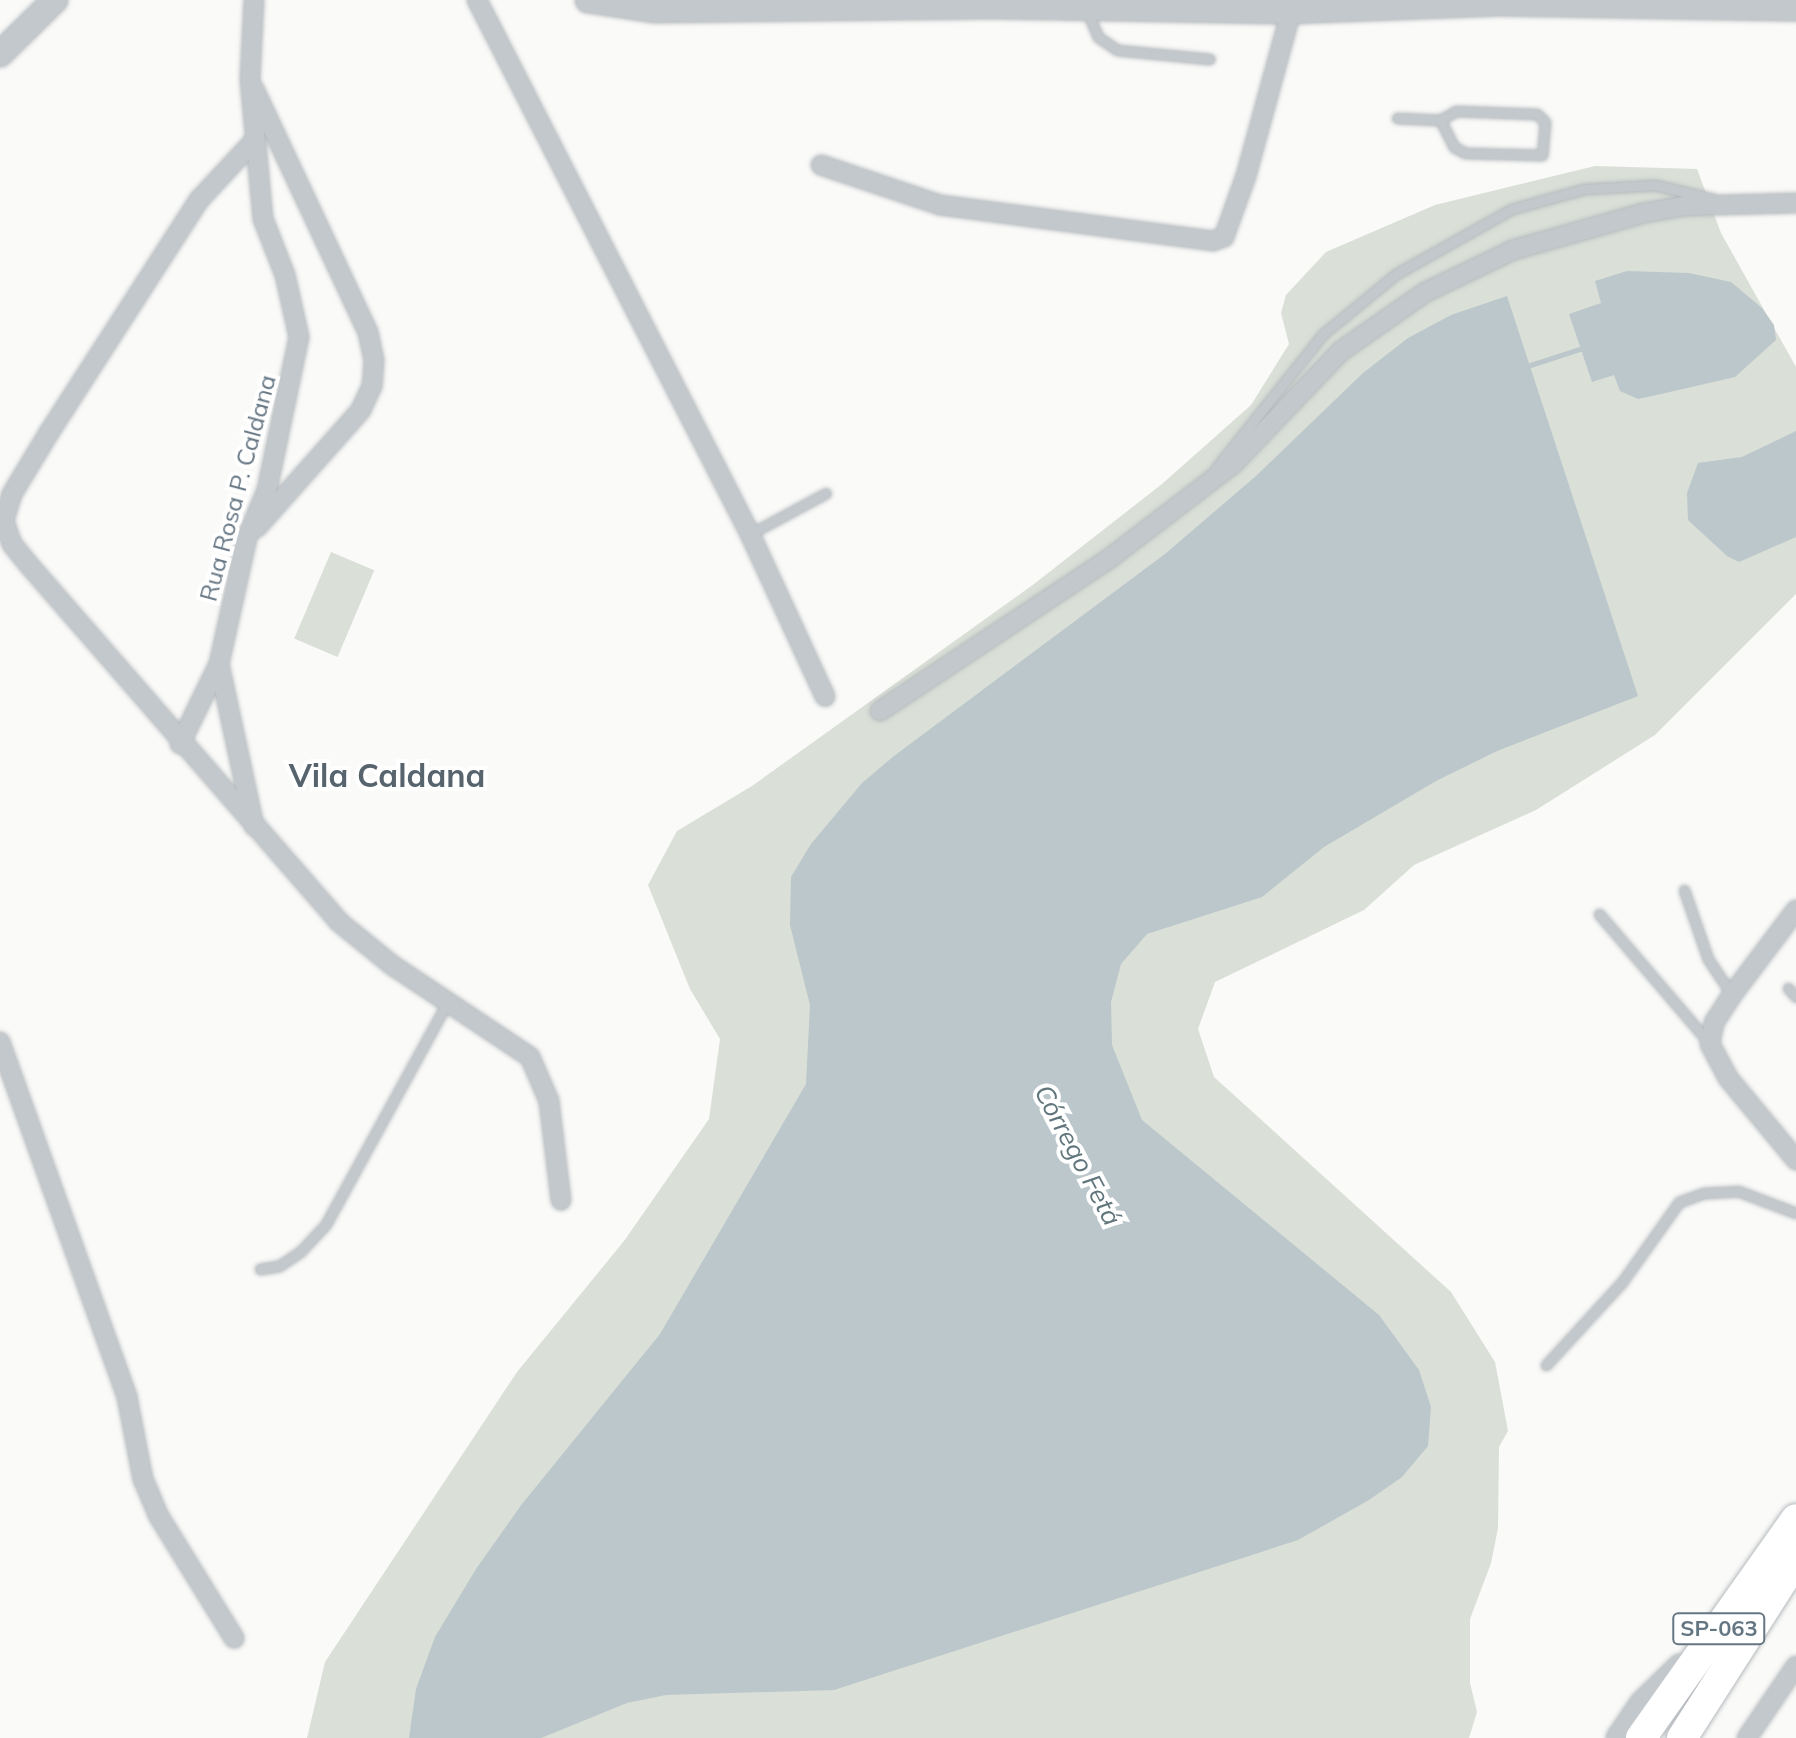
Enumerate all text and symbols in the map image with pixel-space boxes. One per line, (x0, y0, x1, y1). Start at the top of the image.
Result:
street label: Rua Rosa P. Caldana (194, 372, 282, 604)
district label: Vila Caldana (289, 756, 485, 794)
water label: Córrego Fetá (1028, 1079, 1128, 1231)
road number: SP-063 (1671, 1611, 1767, 1647)

